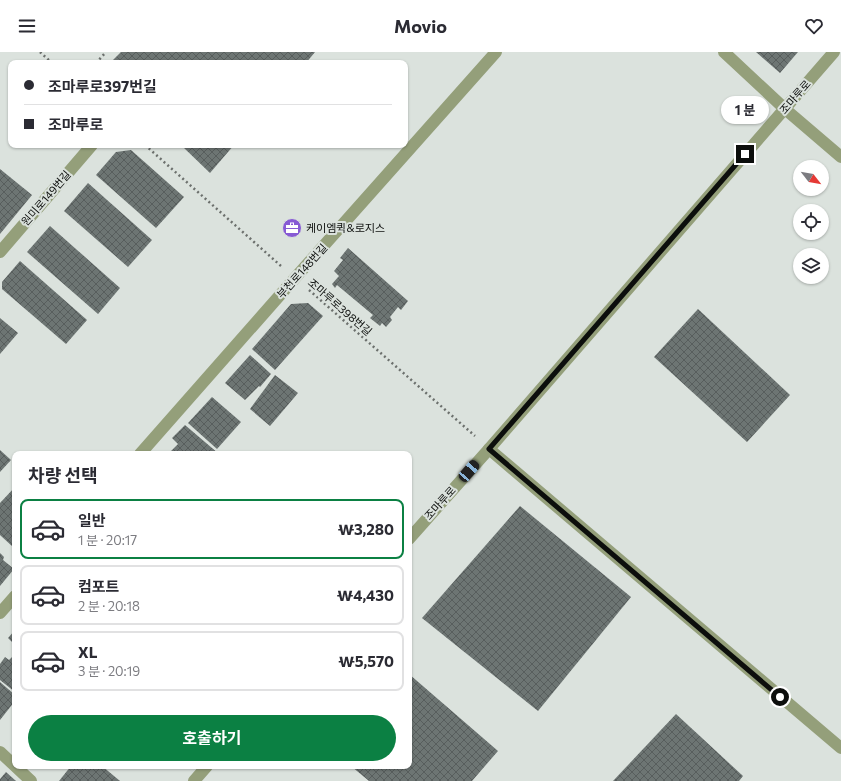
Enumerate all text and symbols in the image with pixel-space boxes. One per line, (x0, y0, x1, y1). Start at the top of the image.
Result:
icon: menu (16, 15, 38, 37)
text: Movio (394, 15, 447, 37)
icon: heart (803, 15, 825, 37)
text: 조마루로397번길 (48, 77, 157, 95)
street label: 조마루로 (776, 77, 813, 116)
callout: 1 분 (721, 96, 769, 124)
text: 1 분 (735, 102, 755, 118)
text: 조마루로 (48, 115, 103, 133)
route end (736, 145, 754, 163)
north arrow (793, 160, 829, 196)
map controls (793, 160, 829, 284)
street label: 원미로149번길 (18, 168, 73, 228)
button: locate (793, 204, 829, 240)
office icon: 케이엠퀵&로지스 (281, 217, 303, 239)
place label: 케이엠퀵&로지스 (306, 221, 385, 234)
street label: 부천로148번길 (274, 241, 329, 301)
button: layers (793, 248, 829, 284)
street label: 조마루로398번길 (306, 275, 375, 338)
car (457, 458, 481, 484)
text: 차량 선택 (28, 464, 98, 486)
street label: 조마루로 (421, 483, 458, 522)
icon: car (30, 511, 66, 547)
text: 일반 (78, 511, 106, 529)
text: ₩3,280 (338, 520, 394, 538)
text: 1 분 · 20:17 (78, 532, 137, 548)
icon: car (30, 577, 66, 613)
text: 컴포트 (78, 577, 119, 595)
text: ₩4,430 (337, 586, 394, 604)
text: 2 분 · 20:18 (78, 598, 140, 614)
icon: car (30, 643, 66, 679)
text: XL (78, 643, 97, 661)
text: ₩5,570 (339, 652, 394, 670)
text: 3 분 · 20:19 (78, 663, 140, 679)
route start (771, 688, 789, 706)
button: 호출하기 (28, 715, 396, 761)

